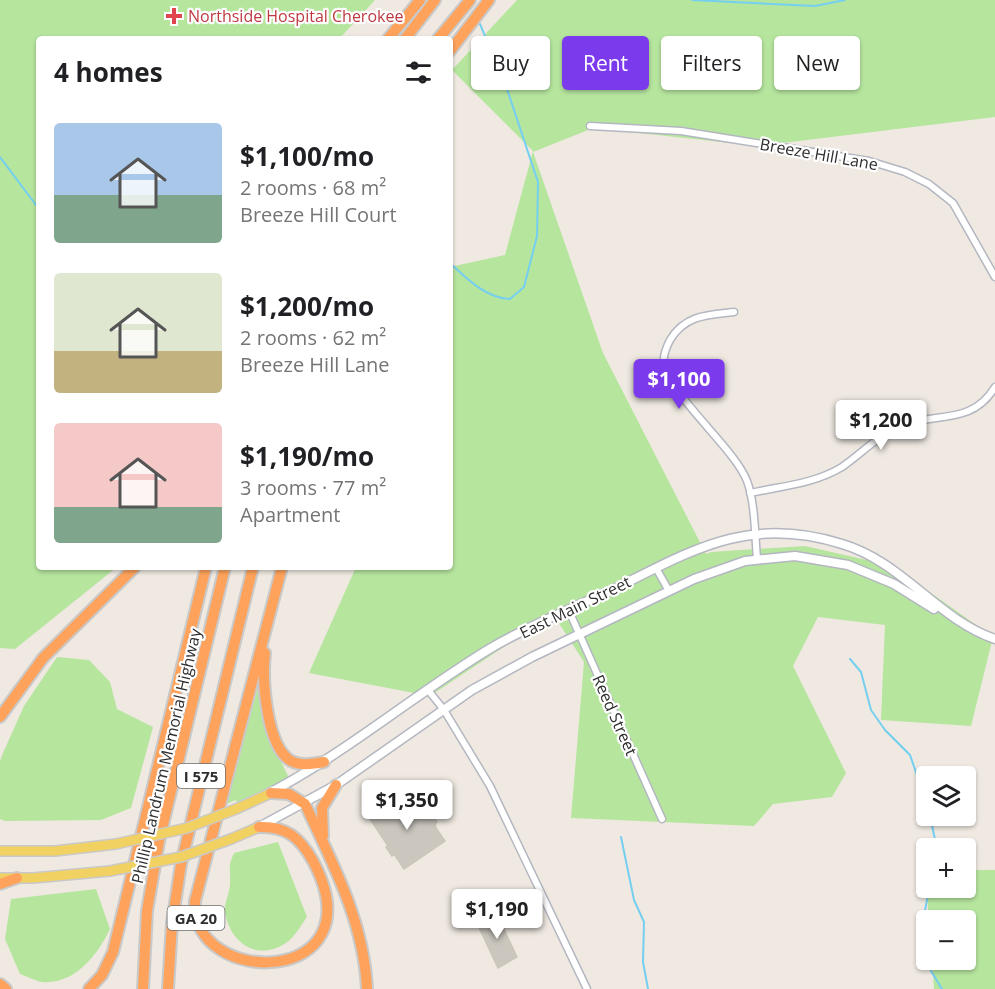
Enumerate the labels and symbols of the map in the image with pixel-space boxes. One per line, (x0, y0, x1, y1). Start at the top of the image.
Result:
place label: Northside Hospital Cherokee (188, 5, 403, 27)
marker: Northside Hospital Cherokee (165, 7, 183, 25)
street label: Breeze Hill Lane (758, 133, 880, 175)
pin: $1,100 (630, 359, 728, 410)
pin: $1,200 (832, 400, 930, 451)
street label: East Main Street (516, 570, 635, 643)
street label: Phillip Landrum Memorial Highway (126, 626, 206, 886)
street label: Reed Street (587, 671, 643, 759)
road number: I 575 (177, 764, 225, 788)
pin: $1,350 (358, 780, 456, 831)
pin: $1,190 (448, 889, 546, 940)
road number: GA 20 (168, 906, 224, 930)

